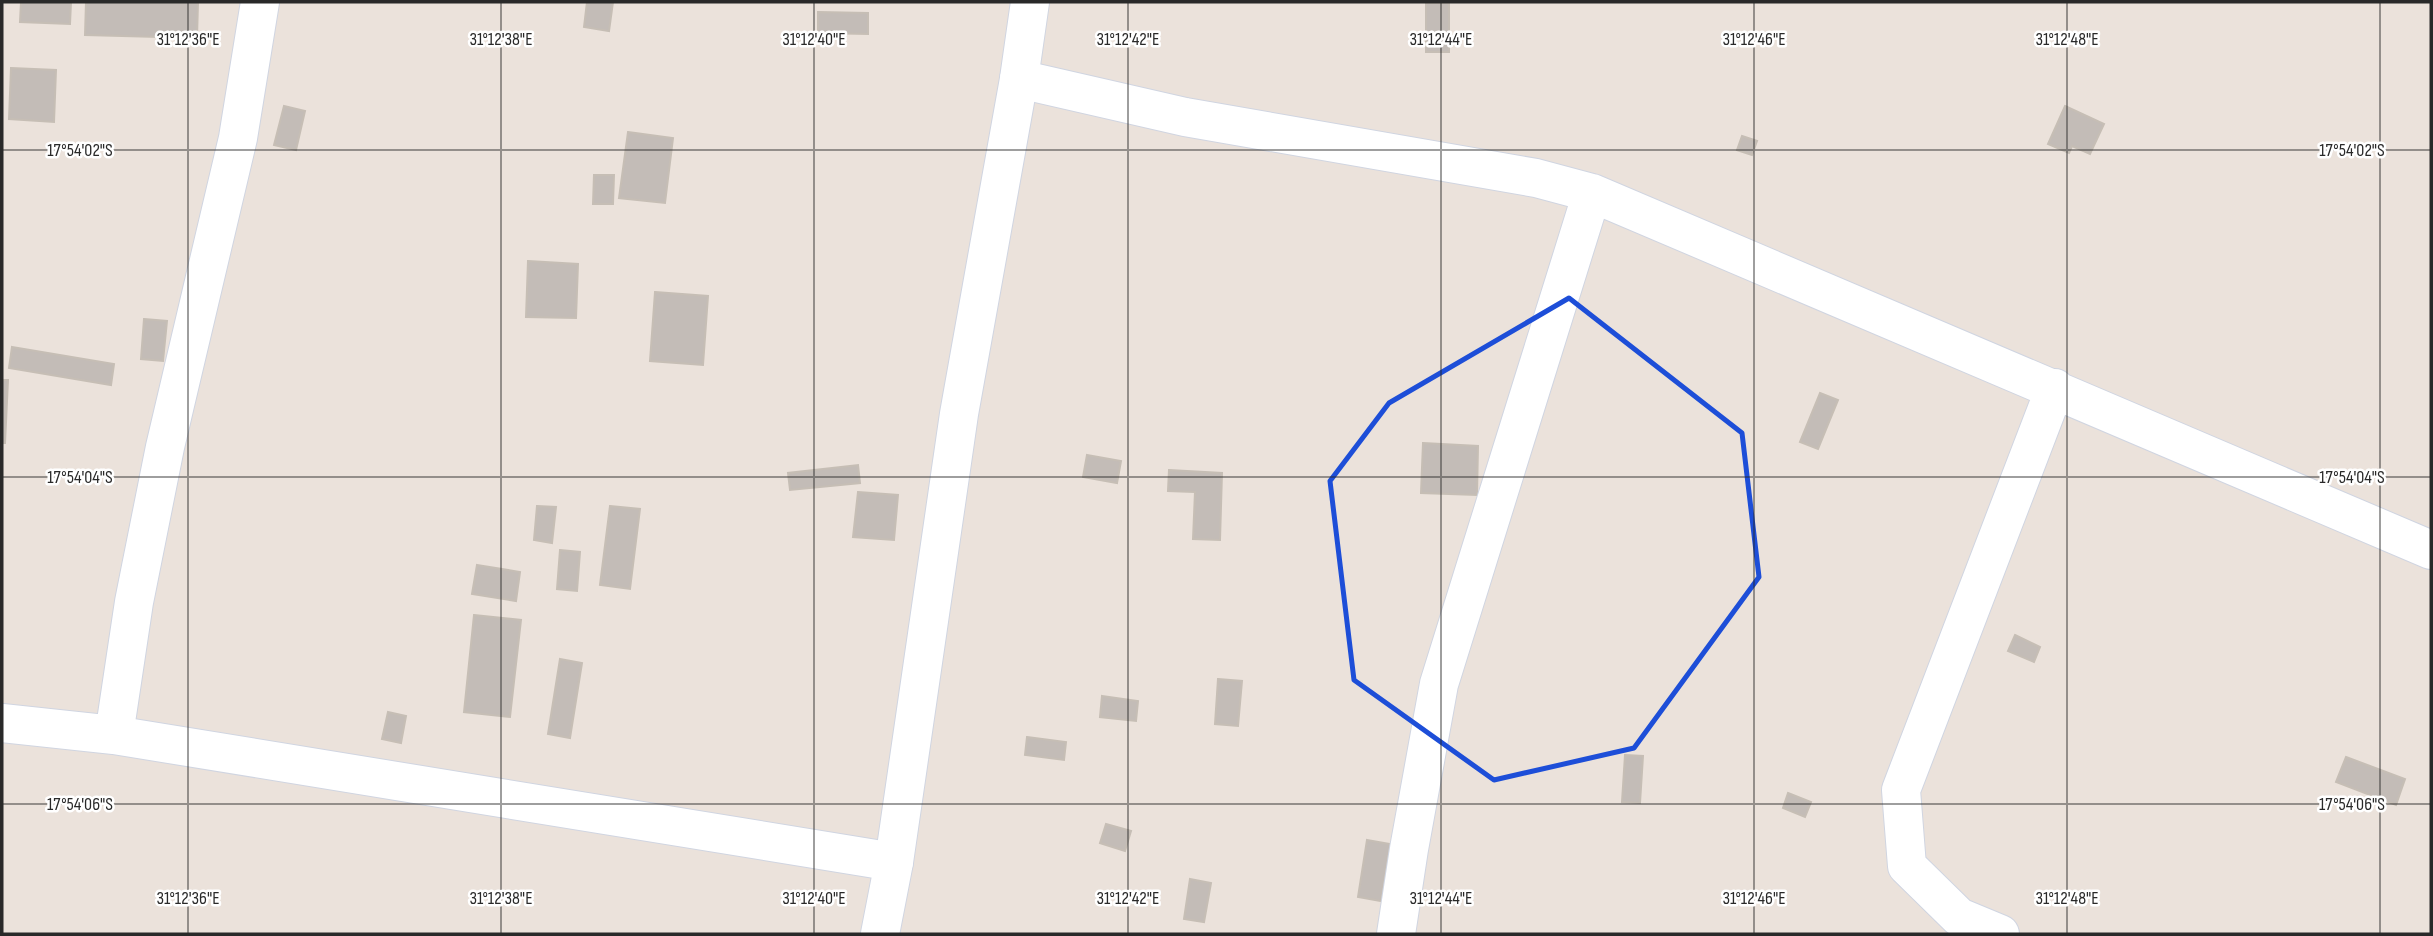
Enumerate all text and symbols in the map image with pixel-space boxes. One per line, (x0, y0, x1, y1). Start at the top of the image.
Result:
text: 31°12'36"E (156, 29, 220, 50)
text: 31°12'38"E (469, 29, 533, 50)
text: 31°12'40"E (782, 29, 846, 50)
text: 31°12'42"E (1097, 29, 1159, 50)
text: 31°12'44"E (1410, 29, 1472, 50)
text: 31°12'46"E (1722, 29, 1786, 50)
text: 31°12'48"E (2035, 29, 2099, 50)
text: 17°54'02"S (47, 140, 113, 161)
text: 17°54'02"S (2319, 140, 2385, 161)
text: 17°54'04"S (47, 467, 113, 488)
text: 17°54'04"S (2319, 467, 2385, 488)
text: 17°54'06"S (47, 794, 113, 815)
text: 17°54'06"S (2319, 794, 2385, 815)
text: 31°12'36"E (156, 888, 220, 909)
text: 31°12'38"E (469, 888, 533, 909)
text: 31°12'40"E (782, 888, 846, 909)
text: 31°12'42"E (1097, 888, 1159, 909)
text: 31°12'44"E (1410, 888, 1472, 909)
text: 31°12'46"E (1722, 888, 1786, 909)
text: 31°12'48"E (2035, 888, 2099, 909)

